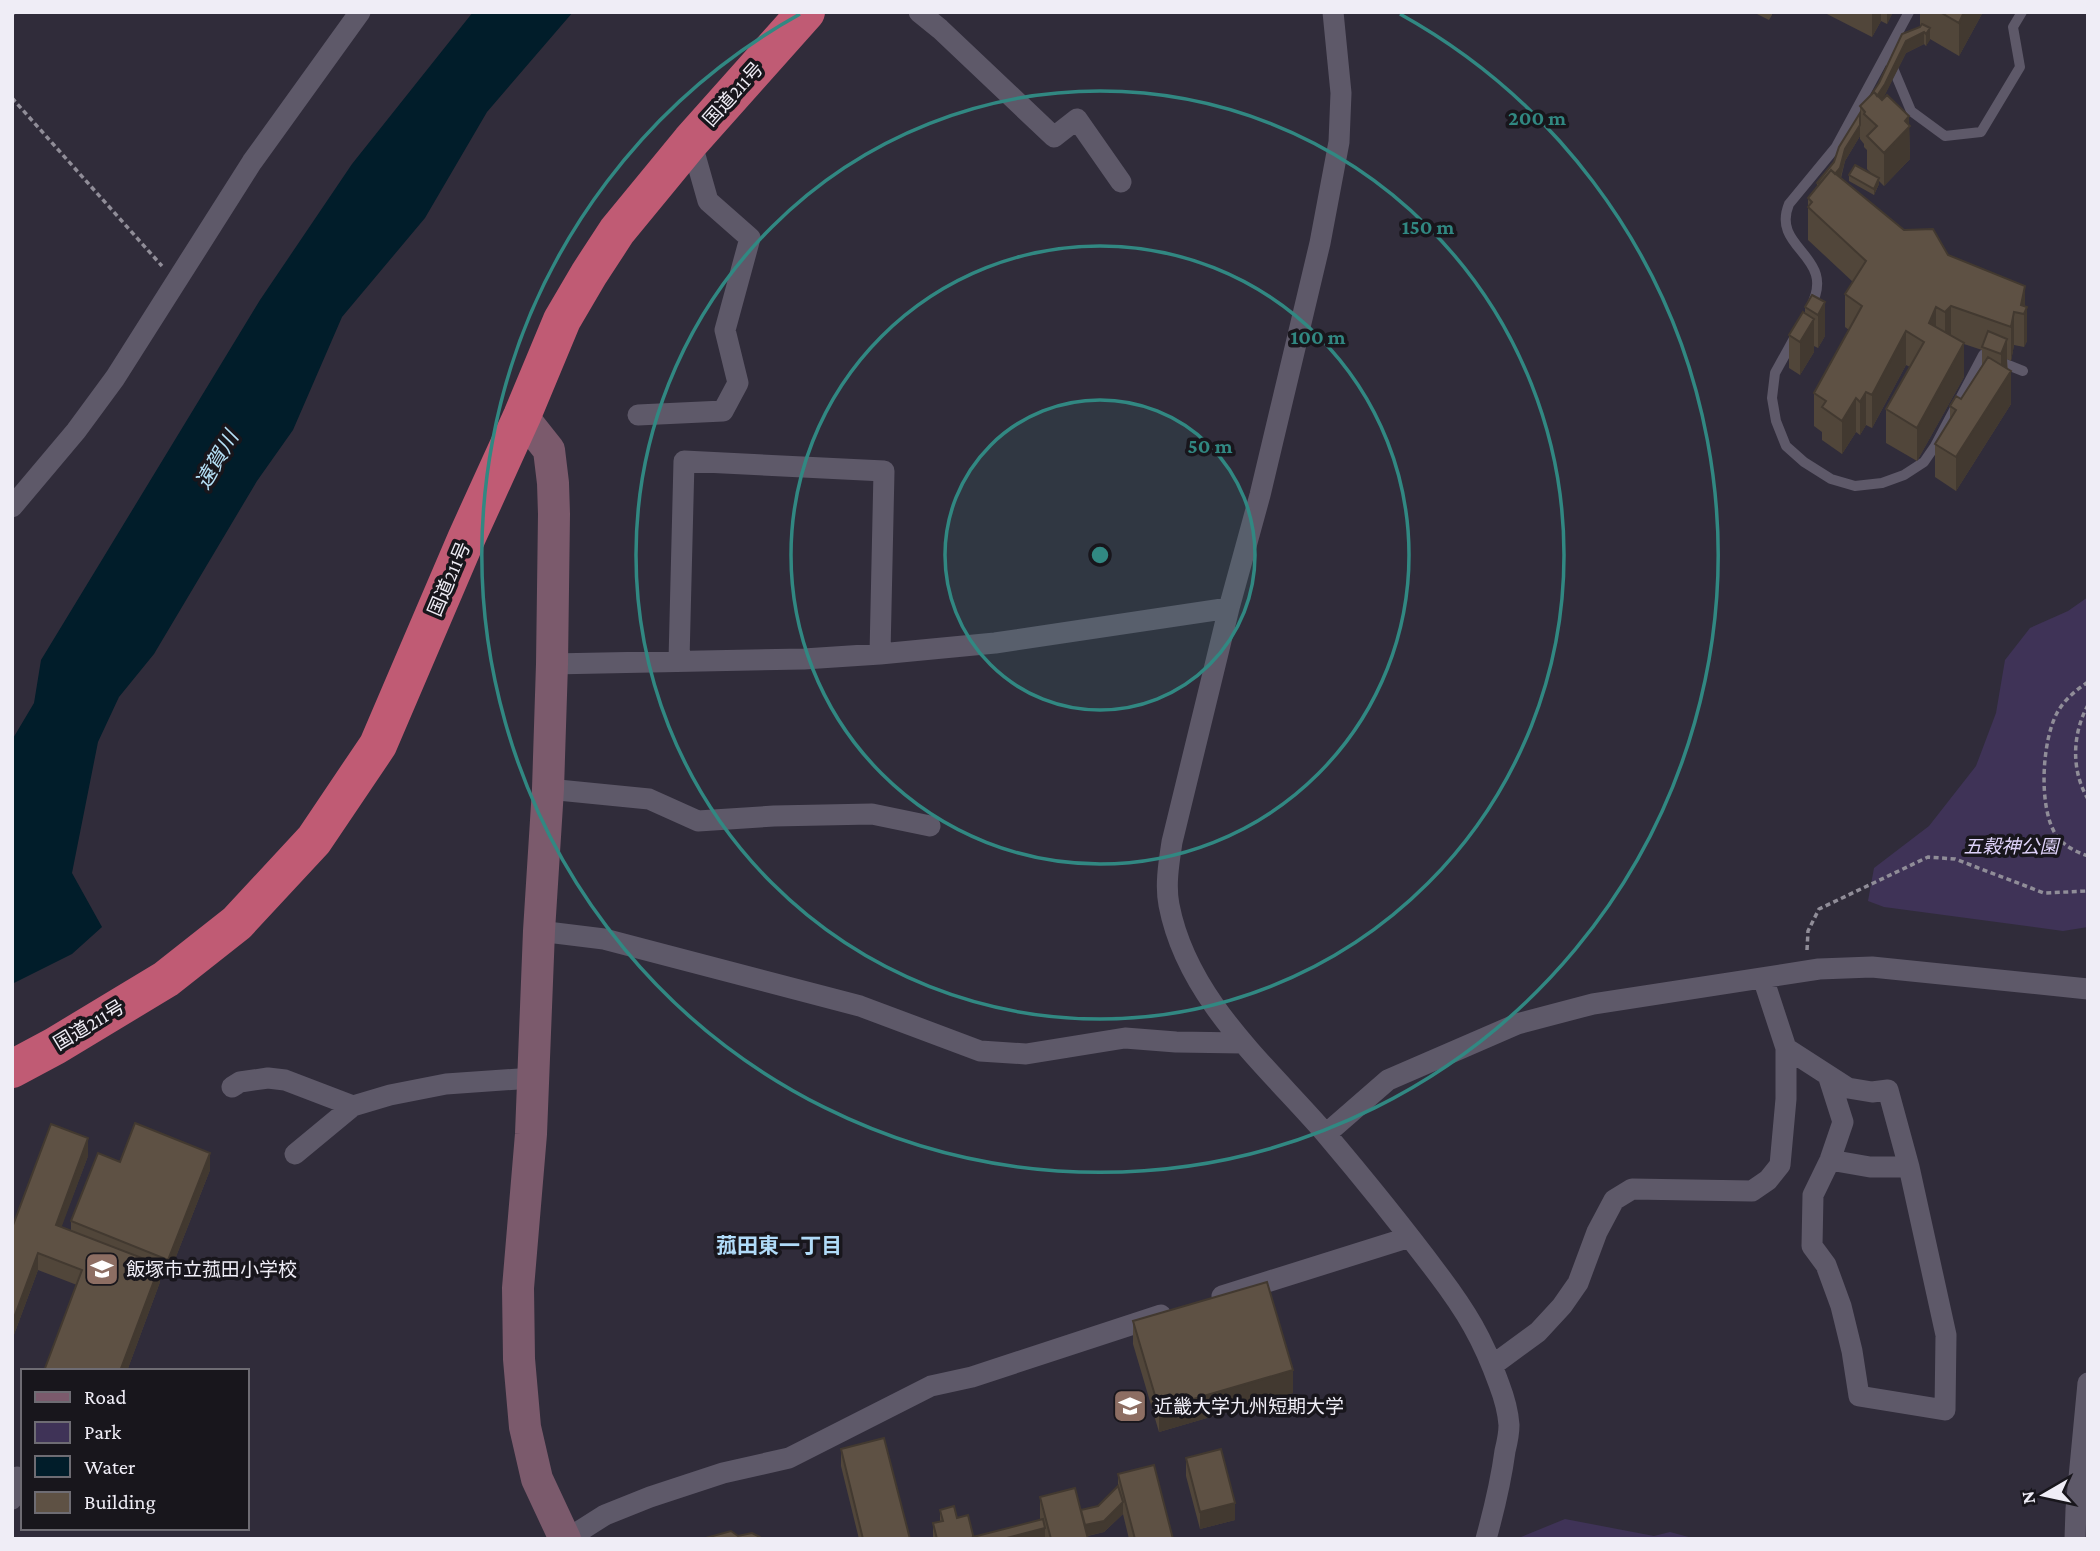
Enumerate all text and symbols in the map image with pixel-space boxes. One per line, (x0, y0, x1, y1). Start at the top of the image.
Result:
street label: 国道211号 (699, 58, 767, 130)
text: 200 m (1508, 106, 1566, 130)
text: 150 m (1402, 215, 1455, 239)
text: 100 m (1290, 325, 1346, 349)
water label: 遠賀川 (191, 425, 244, 493)
text: 50 m (1188, 434, 1233, 458)
street label: 国道211号 (424, 539, 474, 619)
centre of rings (1088, 543, 1112, 567)
park label: 五穀神公園 (1963, 836, 2061, 857)
street label: 国道211号 (50, 996, 128, 1054)
district label: 菰田東一丁目 (716, 1234, 842, 1258)
school or university icon: 飯塚市立菰田小学校 (83, 1250, 121, 1288)
place label: 飯塚市立菰田小学校 (126, 1259, 297, 1280)
legend (21, 1369, 248, 1530)
text: Road (84, 1385, 127, 1409)
school or university icon: 近畿大学九州短期大学 (1111, 1387, 1149, 1425)
place label: 近畿大学九州短期大学 (1154, 1396, 1344, 1417)
text: Park (84, 1420, 121, 1444)
text: Water (84, 1455, 136, 1479)
north arrow (2009, 1460, 2079, 1530)
text: N (2016, 1489, 2039, 1506)
text: Building (84, 1490, 156, 1514)

